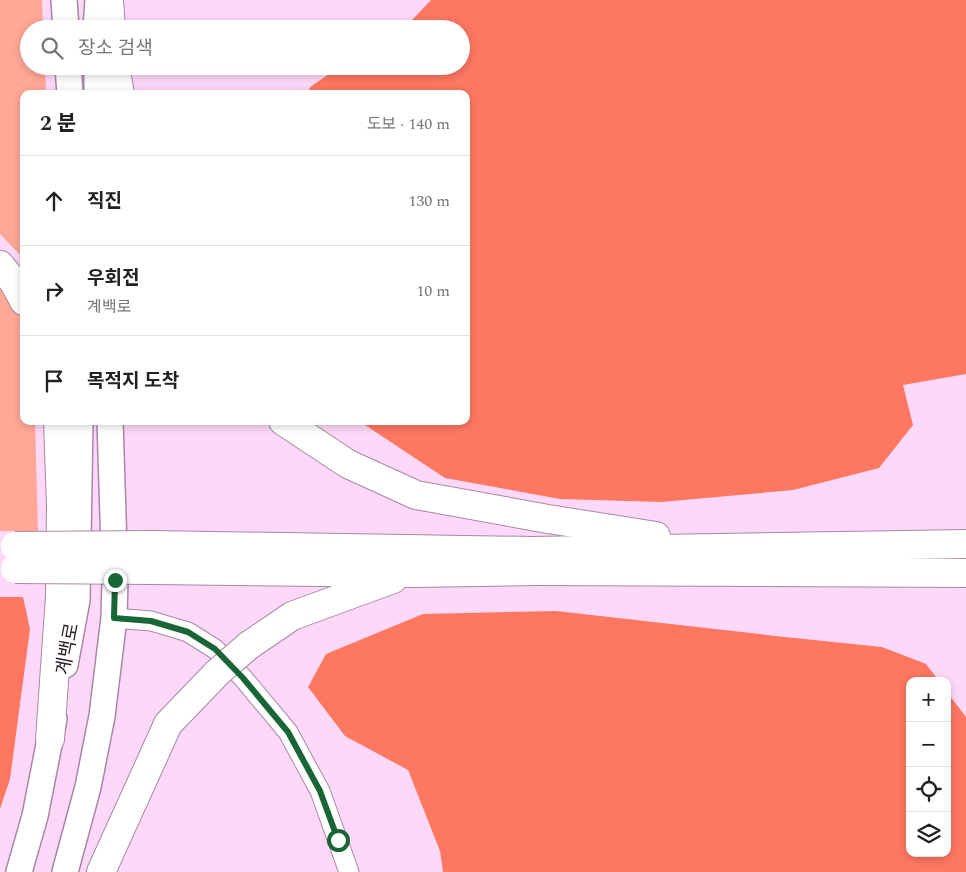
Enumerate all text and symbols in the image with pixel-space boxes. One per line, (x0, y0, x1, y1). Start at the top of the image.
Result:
search box (20, 20, 470, 75)
icon: search (38, 34, 66, 62)
text: 장소 검색 (78, 34, 153, 63)
text: 2 분 (40, 108, 76, 140)
text: 도보 · 140 m (367, 112, 450, 136)
icon: ahead (40, 187, 68, 215)
text: 직진 (87, 187, 122, 216)
text: 130 m (408, 189, 450, 213)
text: 우회전 (87, 264, 139, 293)
icon: right (40, 277, 68, 305)
text: 10 m (416, 279, 450, 303)
text: 계백로 (87, 295, 131, 319)
icon: arrive (40, 367, 68, 395)
text: 목적지 도착 (87, 367, 179, 396)
route end (104, 569, 127, 592)
street label: 계백로 (49, 620, 87, 678)
map controls (906, 677, 951, 857)
button: + (906, 677, 951, 722)
button: − (906, 722, 951, 767)
button: locate (906, 767, 951, 812)
button: layers (906, 812, 951, 857)
route start (327, 829, 350, 852)

